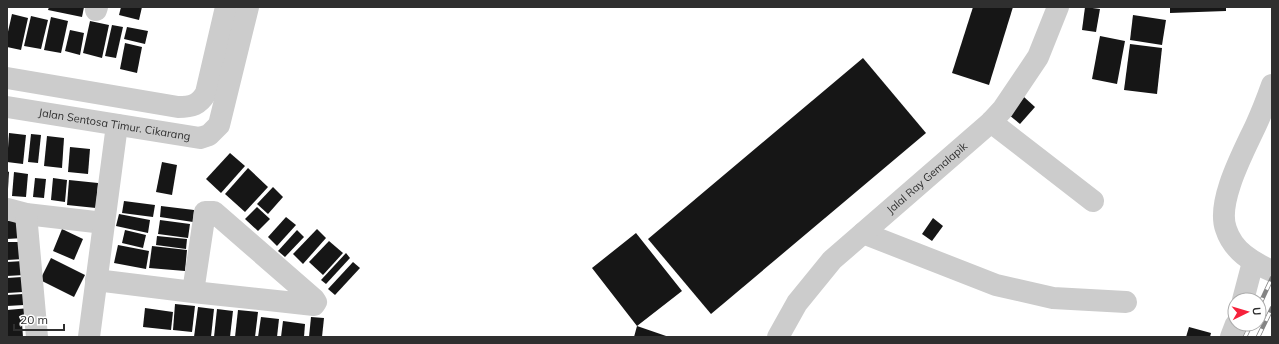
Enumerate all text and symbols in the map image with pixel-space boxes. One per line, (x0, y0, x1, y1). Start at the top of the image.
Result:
street label: Jalan Sentosa Timur. Cikarang (38, 105, 192, 143)
street label: Jalal Ray Gemalapik (884, 139, 970, 216)
north arrow (1227, 292, 1267, 332)
scale bar (14, 306, 64, 332)
text: U (1250, 306, 1264, 316)
text: 20 m (20, 312, 48, 327)

